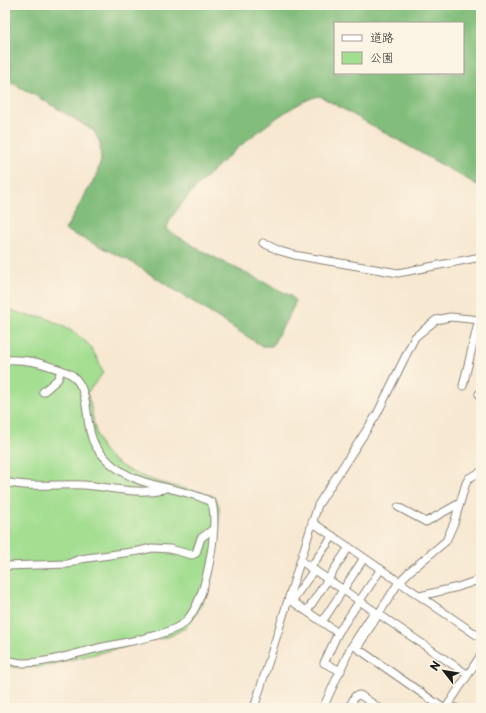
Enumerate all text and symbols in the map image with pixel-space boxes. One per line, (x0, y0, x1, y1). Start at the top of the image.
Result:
legend (334, 22, 464, 74)
text: 道路 (370, 28, 394, 46)
text: 公園 (370, 48, 394, 66)
north arrow (424, 651, 464, 691)
text: N (425, 657, 445, 674)

